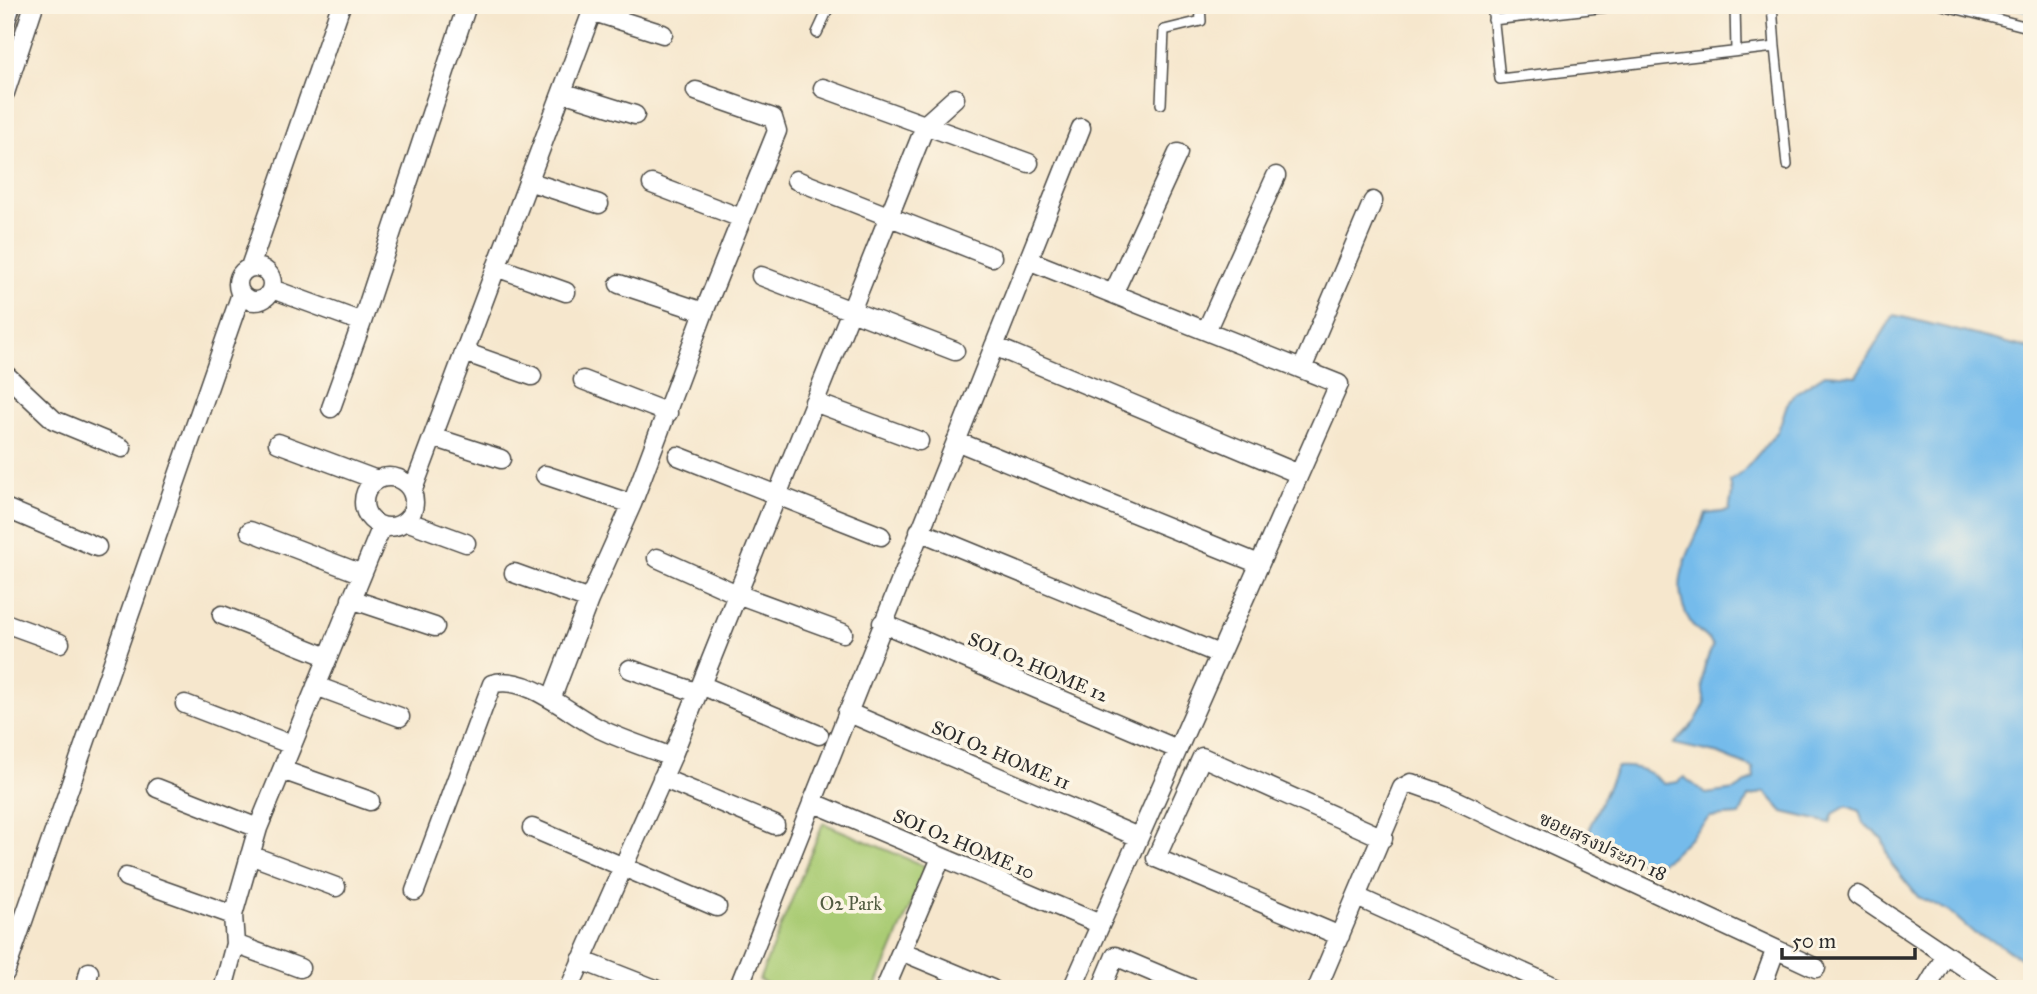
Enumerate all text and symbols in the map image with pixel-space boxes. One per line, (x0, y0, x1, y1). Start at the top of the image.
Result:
street label: SOI O2 HOME 12 (964, 627, 1112, 707)
street label: SOI O2 HOME 11 (928, 715, 1074, 795)
street label: SOI O2 HOME 10 (890, 804, 1038, 884)
street label: ซอยสรงประภา 18 (1535, 806, 1671, 886)
park label: O2 Park (820, 892, 882, 915)
scale bar (1782, 917, 1914, 961)
text: 50 m (1792, 928, 1837, 954)

